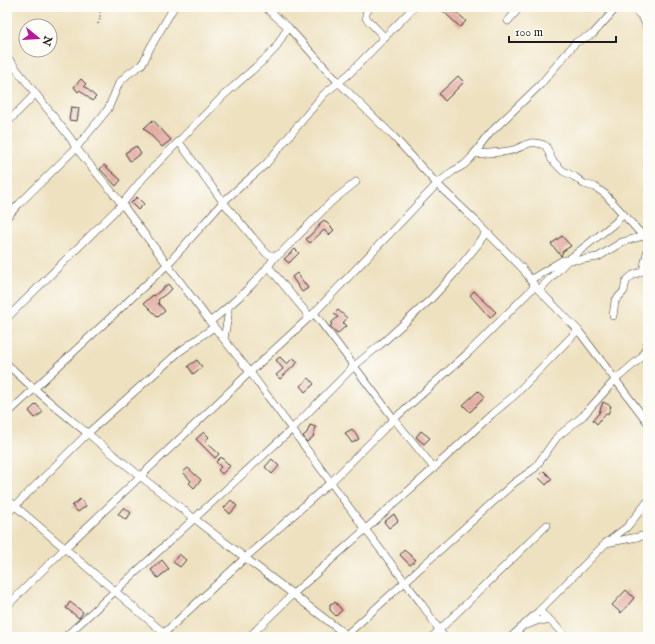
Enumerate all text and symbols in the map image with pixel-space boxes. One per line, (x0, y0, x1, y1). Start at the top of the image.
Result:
north arrow (18, 18, 58, 58)
scale bar (509, 18, 616, 44)
text: 100 m (515, 25, 543, 40)
text: N (38, 33, 55, 48)

